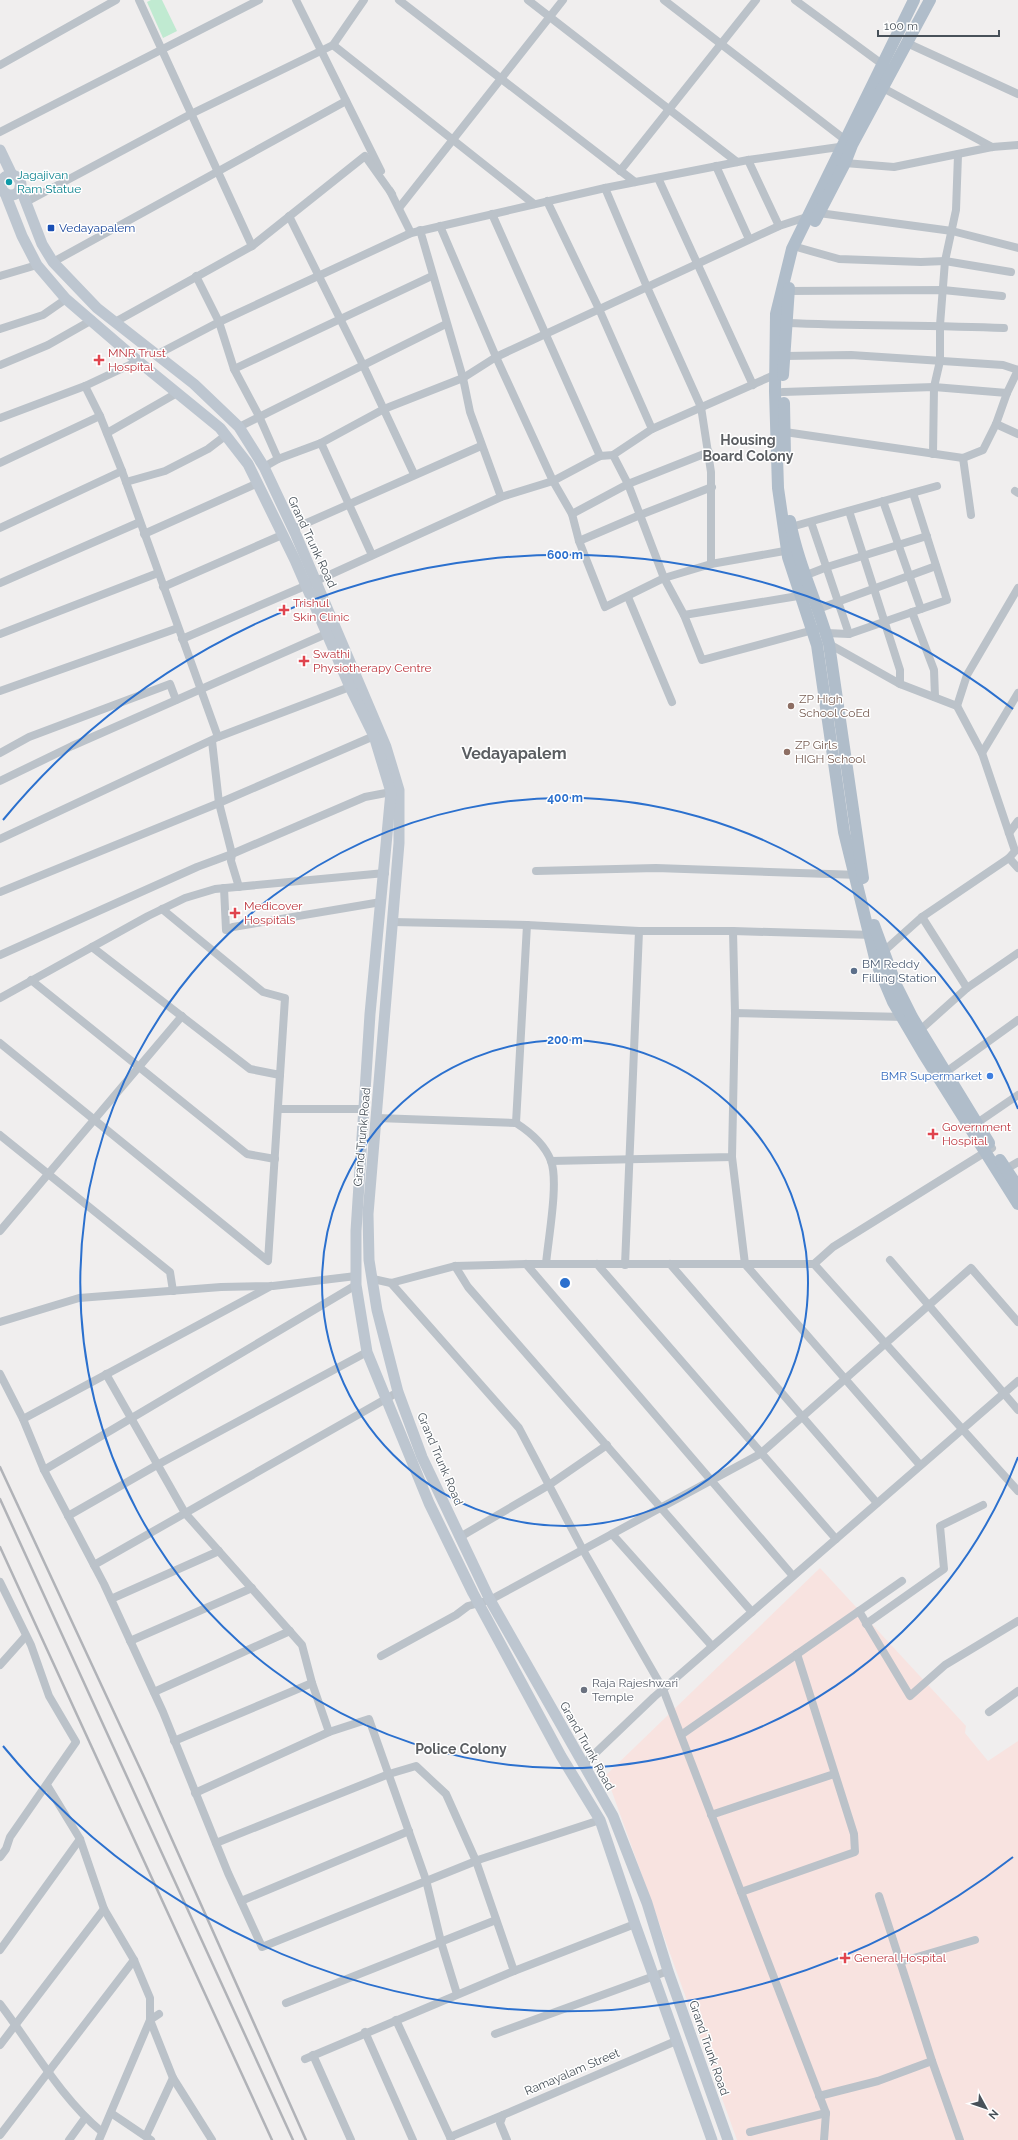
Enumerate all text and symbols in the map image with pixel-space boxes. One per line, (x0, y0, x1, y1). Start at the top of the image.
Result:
scale bar (878, 12, 999, 38)
text: 100 m (884, 19, 918, 33)
place label: Jagajivan Ram Statue (17, 168, 81, 196)
marker: Jagajivan Ram Statue (4, 177, 14, 187)
place label: Vedayapalem (59, 221, 135, 235)
marker: Vedayapalem (46, 223, 56, 233)
place label: MNR Trust Hospital (108, 346, 166, 374)
marker: MNR Trust Hospital (93, 354, 105, 366)
district label: Housing Board Colony (703, 432, 794, 464)
street label: Grand Trunk Road (285, 494, 339, 590)
text: 600 m (547, 548, 583, 562)
place label: Trishul Skin Clinic (293, 596, 350, 624)
marker: Trishul Skin Clinic (278, 604, 290, 616)
place label: Swathi Physiotherapy Centre (313, 647, 432, 675)
marker: Swathi Physiotherapy Centre (298, 655, 310, 667)
place label: ZP High School CoEd (799, 692, 870, 720)
marker: ZP High School CoEd (786, 701, 796, 711)
place label: ZP Girls HIGH School (795, 738, 866, 766)
district label: Vedayapalem (461, 744, 567, 763)
marker: ZP Girls HIGH School (782, 747, 792, 757)
text: 400 m (547, 791, 583, 805)
place label: Medicover Hospitals (244, 899, 303, 927)
marker: Medicover Hospitals (229, 907, 241, 919)
place label: BM Reddy Filling Station (862, 957, 937, 985)
marker: BM Reddy Filling Station (849, 966, 859, 976)
text: 200 m (547, 1033, 583, 1047)
place label: BMR Supermarket (881, 1069, 982, 1083)
marker: BMR Supermarket (985, 1071, 995, 1081)
street label: Grand Trunk Road (351, 1087, 373, 1187)
place label: Government Hospital (942, 1120, 1011, 1148)
marker: Government Hospital (927, 1128, 939, 1140)
centre of rings (558, 1276, 572, 1290)
street label: Grand Trunk Road (414, 1411, 466, 1507)
place label: Raja Rajeshwari Temple (592, 1676, 678, 1704)
marker: Raja Rajeshwari Temple (579, 1685, 589, 1695)
street label: Grand Trunk Road (557, 1699, 617, 1793)
district label: Police Colony (415, 1741, 507, 1757)
place label: General Hospital (854, 1951, 947, 1965)
marker: General Hospital (839, 1952, 851, 1964)
street label: Grand Trunk Road (686, 1999, 732, 2097)
street label: Ramayalam Street (522, 2046, 622, 2098)
north arrow (966, 2088, 1006, 2128)
text: N (986, 2107, 1001, 2122)

